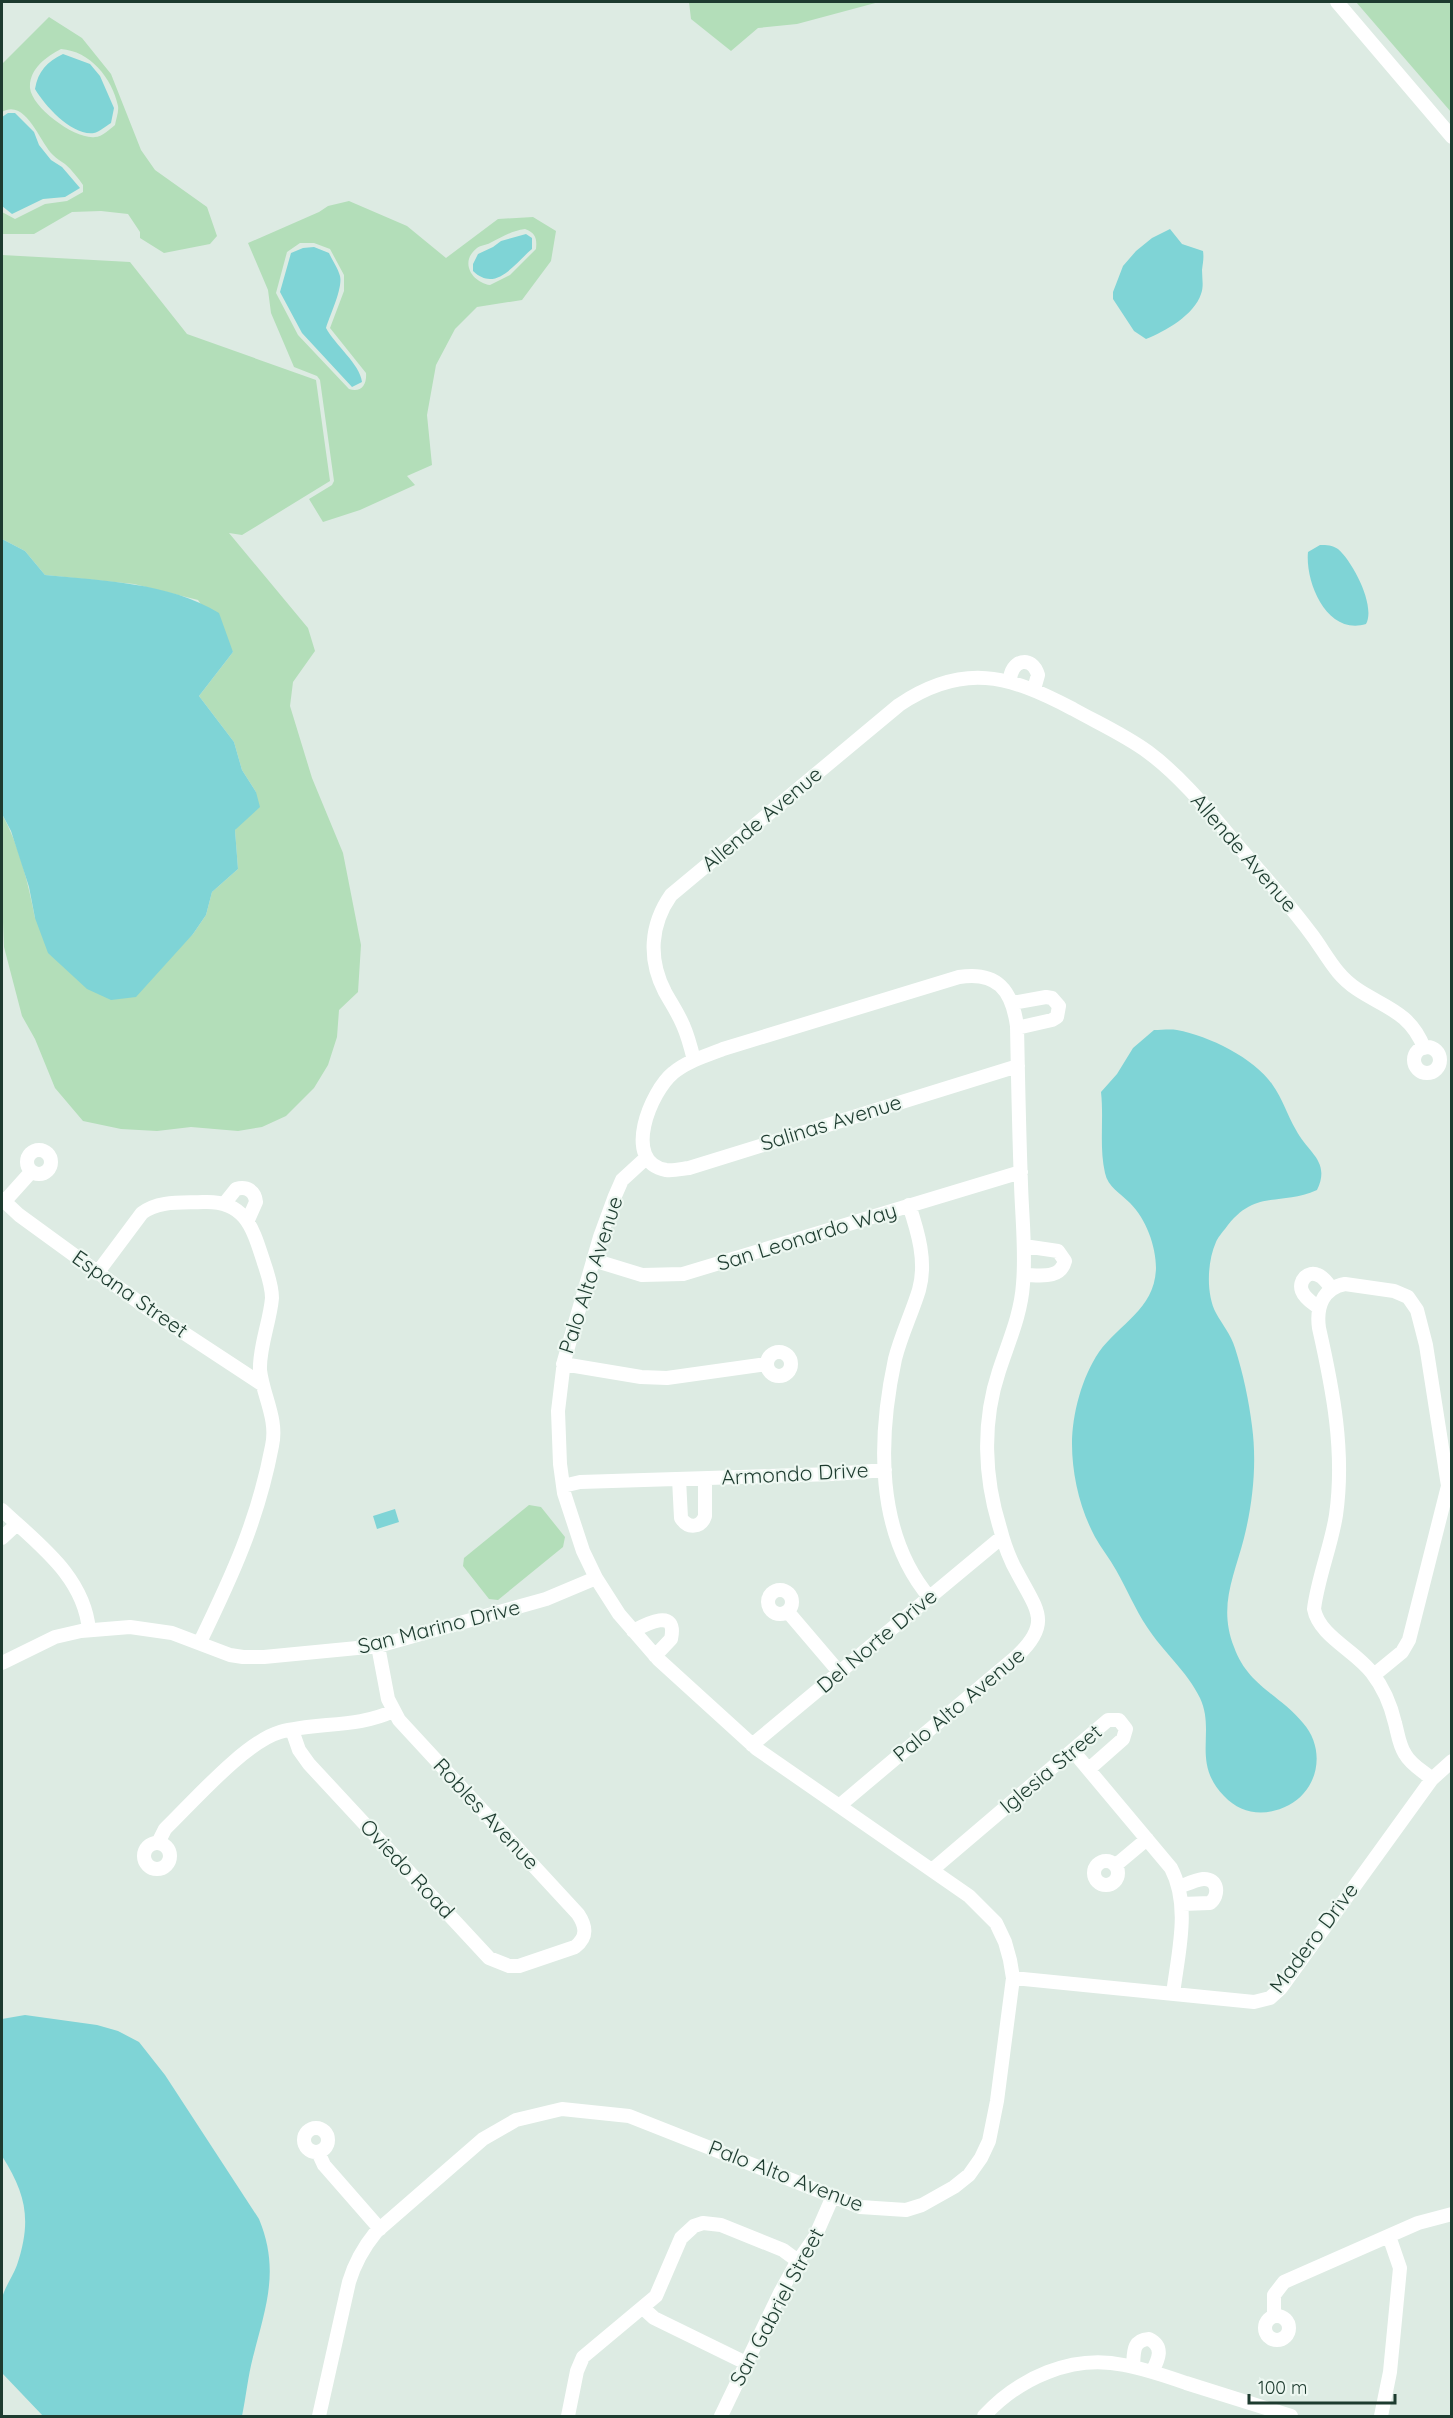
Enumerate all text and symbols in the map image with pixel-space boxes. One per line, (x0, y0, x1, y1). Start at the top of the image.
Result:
street label: Allende Avenue (696, 760, 827, 876)
street label: Allende Avenue (1186, 788, 1304, 917)
street label: Salinas Avenue (757, 1088, 904, 1156)
street label: Palo Alto Avenue (552, 1193, 628, 1357)
street label: San Leonardo Way (714, 1196, 900, 1276)
street label: Espana Street (68, 1244, 193, 1343)
street label: Armondo Drive (721, 1456, 869, 1490)
street label: Del Norte Drive (811, 1582, 942, 1698)
street label: San Marino Drive (355, 1593, 523, 1659)
street label: Palo Alto Avenue (887, 1642, 1029, 1767)
street label: Iglesia Street (994, 1718, 1107, 1818)
street label: Robles Avenue (428, 1752, 545, 1875)
street label: Oviedo Road (355, 1813, 460, 1924)
street label: Madero Drive (1263, 1877, 1363, 1998)
street label: Palo Alto Avenue (705, 2134, 867, 2217)
street label: San Gabriel Street (724, 2223, 829, 2390)
scale bar (1249, 2367, 1394, 2405)
text: 100 m (1258, 2376, 1307, 2399)

